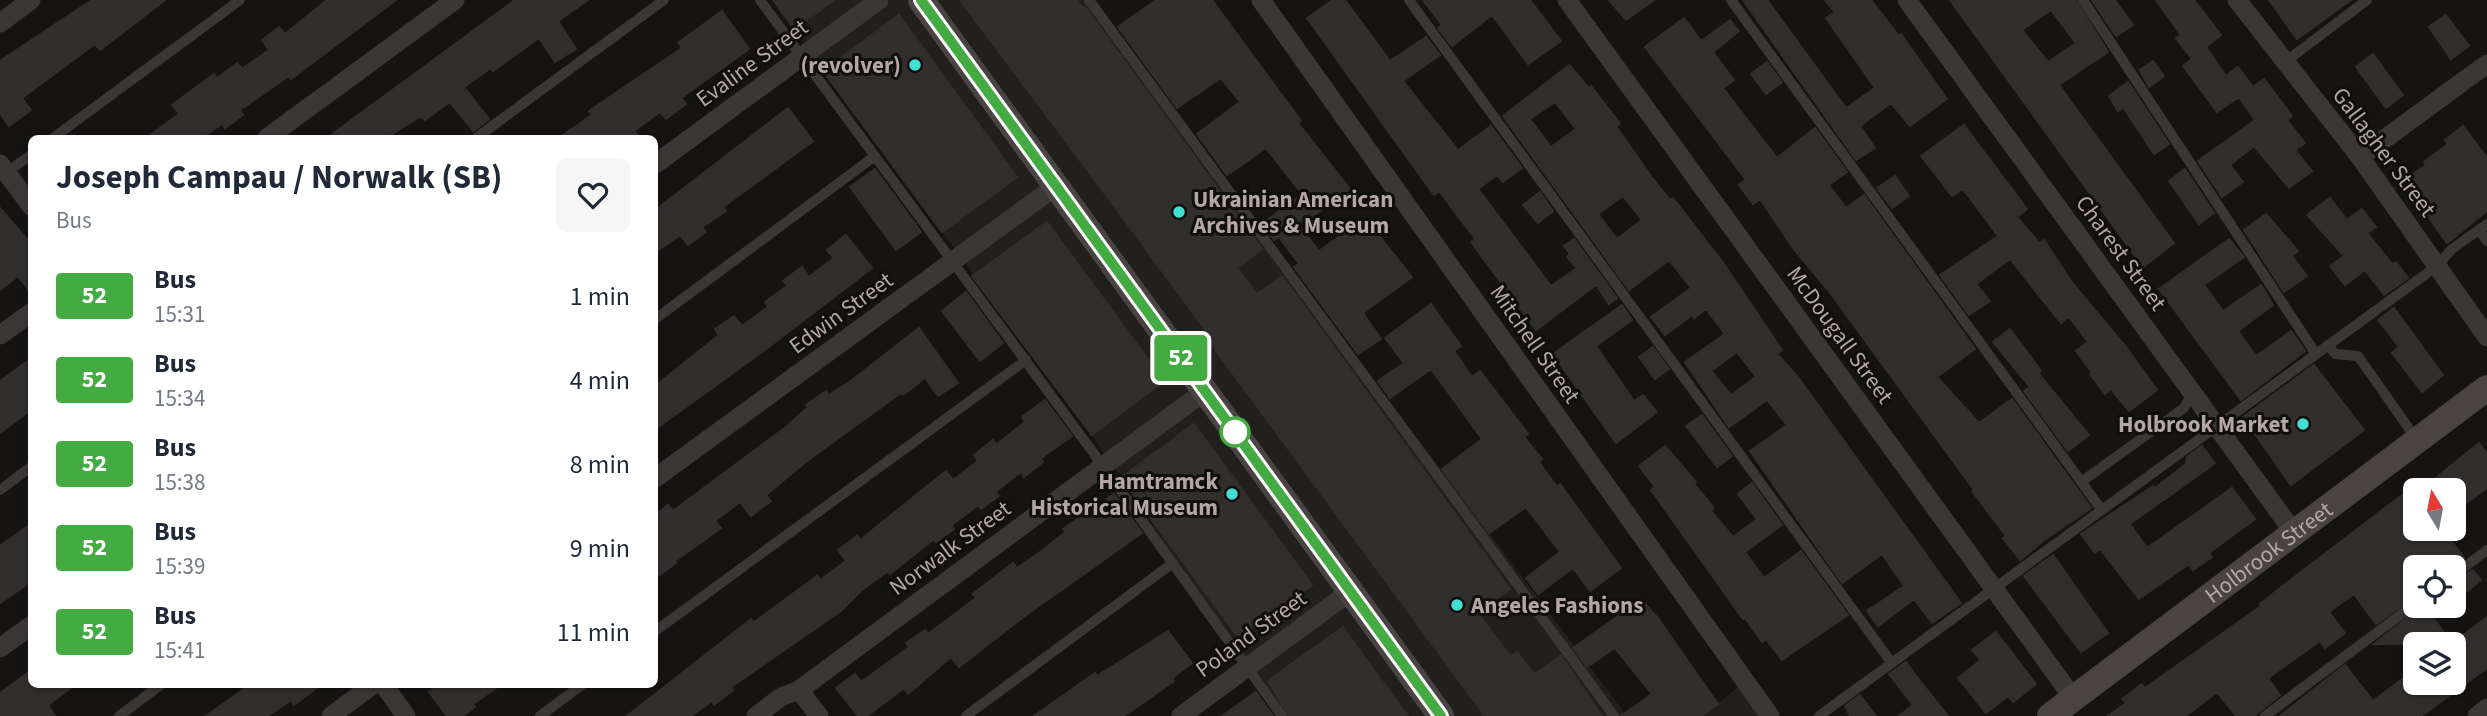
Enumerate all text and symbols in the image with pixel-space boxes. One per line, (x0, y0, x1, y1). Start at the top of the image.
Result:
street label: Evaline Street (689, 11, 815, 115)
place label: (revolver) (800, 49, 901, 82)
marker: (revolver) (907, 57, 923, 73)
street label: Gallagher Street (2324, 80, 2444, 224)
text: Joseph Campau / Norwalk (SB) (56, 154, 502, 201)
button: heart (556, 158, 630, 232)
place label: Ukrainian American Archives & Museum (1192, 183, 1393, 242)
street label: Charest Street (2068, 188, 2174, 318)
text: Bus (56, 204, 92, 237)
marker: Ukrainian American Archives & Museum (1171, 204, 1187, 220)
street label: McDougall Street (1779, 259, 1901, 411)
text: Bus (154, 261, 196, 298)
street label: Edwin Street (782, 264, 900, 362)
text: 52 (82, 278, 107, 313)
text: 1 min (570, 278, 630, 315)
street label: Mitchell Street (1482, 278, 1588, 410)
text: 15:31 (154, 298, 205, 331)
line badge: 52 (1150, 335, 1212, 381)
text: 52 (1168, 340, 1194, 375)
text: Bus (154, 345, 196, 382)
text: 52 (82, 362, 107, 397)
text: 4 min (570, 362, 630, 399)
text: 15:34 (154, 382, 205, 415)
place label: Holbrook Market (2118, 408, 2289, 441)
marker: Holbrook Market (2295, 416, 2311, 432)
unlabelled marker (1220, 417, 1250, 447)
text: Bus (154, 429, 196, 466)
text: 52 (82, 446, 107, 481)
text: 8 min (570, 446, 630, 483)
place label: Hamtramck Historical Museum (1030, 465, 1218, 524)
text: 15:38 (154, 466, 205, 499)
north arrow (2403, 478, 2466, 541)
map controls (2403, 478, 2466, 695)
marker: Hamtramck Historical Museum (1224, 486, 1240, 502)
street label: Norwalk Street (882, 492, 1018, 603)
street label: Holbrook Street (2197, 493, 2339, 611)
text: Bus (154, 513, 196, 550)
text: 52 (82, 530, 107, 565)
text: 9 min (570, 530, 630, 567)
text: 15:39 (154, 550, 205, 583)
button: locate (2403, 555, 2466, 618)
street label: Poland Street (1189, 582, 1313, 686)
place label: Angeles Fashions (1470, 589, 1643, 622)
text: Bus (154, 597, 196, 634)
marker: Angeles Fashions (1449, 597, 1465, 613)
text: 52 (82, 614, 107, 649)
text: 11 min (557, 614, 630, 651)
button: layers (2403, 632, 2466, 695)
text: 15:41 (154, 634, 205, 667)

